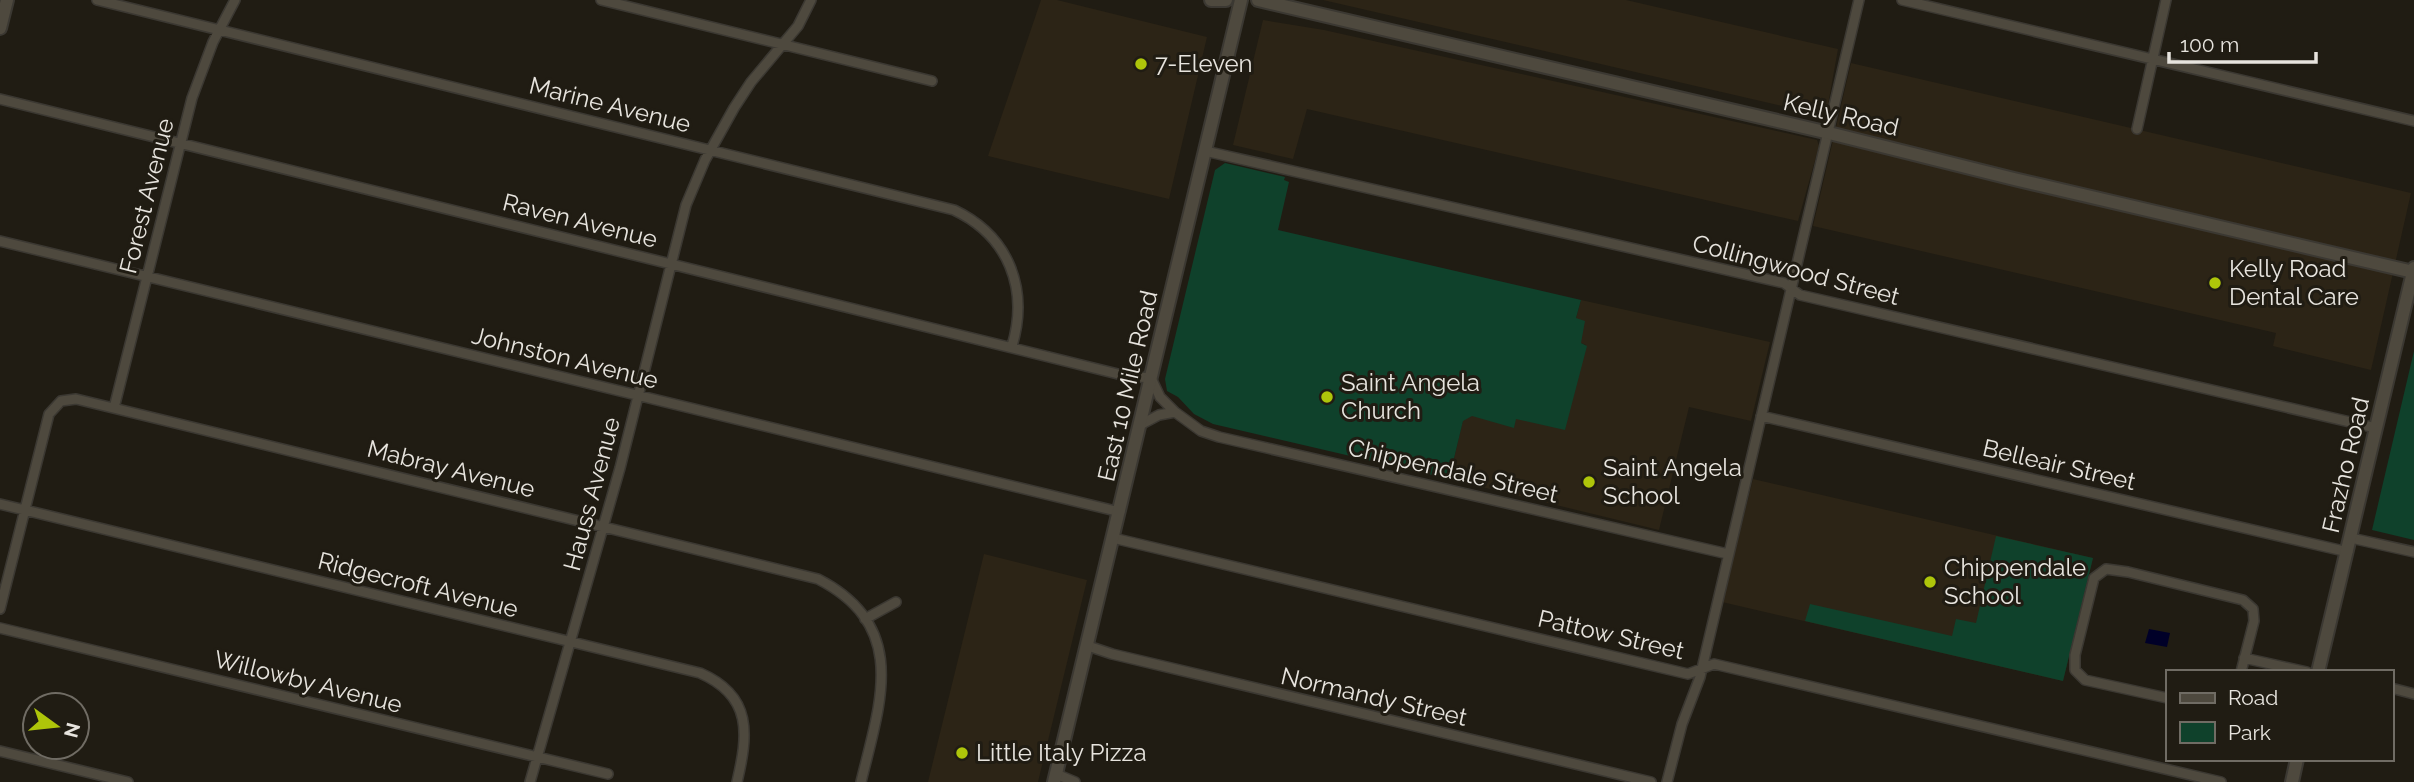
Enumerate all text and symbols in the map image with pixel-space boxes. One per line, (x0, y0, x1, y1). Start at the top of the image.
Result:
scale bar (2169, 21, 2316, 65)
text: 100 m (2180, 32, 2239, 57)
place label: 7-Eleven (1155, 49, 1253, 78)
marker: 7-Eleven (1133, 56, 1149, 72)
street label: Marine Avenue (526, 70, 694, 139)
street label: Kelly Road (1781, 87, 1902, 142)
street label: Forest Avenue (113, 115, 180, 277)
street label: Raven Avenue (500, 187, 660, 254)
street label: Collingwood Street (1689, 228, 1903, 311)
place label: Kelly Road Dental Care (2229, 254, 2359, 311)
marker: Kelly Road Dental Care (2207, 275, 2223, 291)
street label: East 10 Mile Road (1091, 288, 1164, 484)
street label: Johnston Avenue (469, 320, 661, 395)
place label: Saint Angela Church (1341, 368, 1480, 425)
marker: Saint Angela Church (1319, 389, 1335, 405)
street label: Frazho Road (2316, 394, 2375, 536)
street label: Hauss Avenue (557, 414, 626, 574)
street label: Chippendale Street (1345, 432, 1561, 509)
street label: Belleair Street (1980, 433, 2138, 496)
street label: Mabray Avenue (364, 434, 538, 503)
place label: Saint Angela School (1603, 453, 1742, 510)
marker: Saint Angela School (1581, 474, 1597, 490)
street label: Ridgecroft Avenue (315, 546, 521, 623)
place label: Chippendale School (1944, 553, 2086, 610)
marker: Chippendale School (1922, 574, 1938, 590)
street label: Pattow Street (1535, 604, 1687, 665)
street label: Willowby Avenue (211, 644, 405, 719)
street label: Normandy Street (1278, 661, 1470, 732)
legend (2166, 670, 2393, 761)
text: Road (2228, 685, 2278, 710)
north arrow (21, 691, 91, 761)
text: Park (2228, 720, 2271, 745)
text: N (60, 721, 85, 740)
place label: Little Italy Pizza (976, 738, 1146, 767)
marker: Little Italy Pizza (954, 745, 970, 761)

